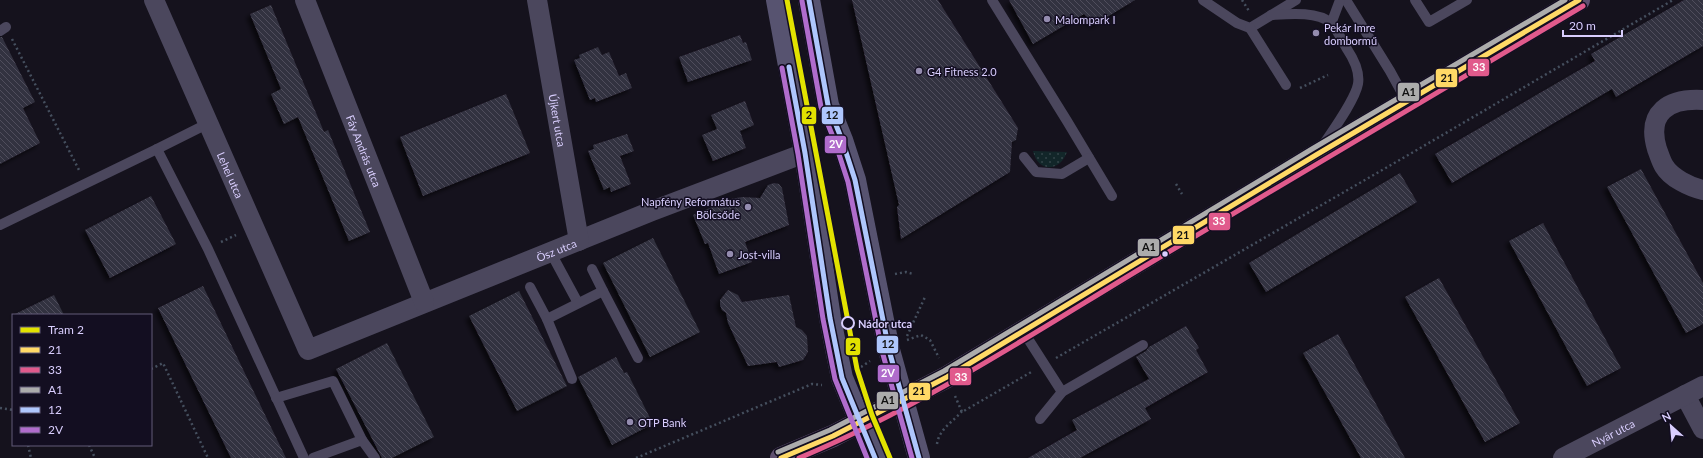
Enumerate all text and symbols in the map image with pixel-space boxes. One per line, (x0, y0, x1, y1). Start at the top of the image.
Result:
scale bar (1563, 12, 1622, 38)
place label: Malompark I (1055, 13, 1116, 26)
marker: Malompark I (1042, 14, 1052, 24)
text: 20 m (1569, 18, 1596, 33)
place label: Pekár Imre dombormű (1324, 21, 1377, 47)
marker: Pekár Imre dombormű (1311, 28, 1321, 38)
line badge: 33 (1467, 58, 1490, 77)
text: 33 (1473, 60, 1485, 73)
place label: G4 Fitness 2.0 (927, 65, 997, 78)
marker: G4 Fitness 2.0 (914, 66, 924, 76)
line badge: 21 (1435, 68, 1458, 88)
text: 21 (1441, 71, 1453, 84)
line badge: A1 (1397, 82, 1420, 102)
text: A1 (1401, 85, 1416, 98)
street label: Újkert utca (547, 93, 569, 148)
line badge: 2 (801, 106, 817, 125)
line badge: 12 (821, 106, 844, 125)
text: 2 (806, 108, 812, 121)
text: 12 (826, 108, 838, 121)
street label: Fáy András utca (344, 113, 384, 189)
line badge: 2V (824, 135, 847, 154)
text: 2V (829, 137, 843, 150)
street label: Lehel utca (215, 150, 247, 200)
place label: Napfény Református Bölcsőde (641, 195, 740, 221)
marker: Napfény Református Bölcsőde (743, 202, 753, 212)
line badge: 33 (1208, 212, 1231, 231)
text: 33 (1213, 214, 1225, 227)
line badge: 21 (1172, 225, 1195, 245)
text: 21 (1177, 228, 1189, 241)
street label: Ösz utca (534, 236, 578, 264)
line badge: A1 (1137, 238, 1160, 257)
text: A1 (1141, 240, 1156, 253)
place label: Jost-villa (738, 248, 780, 261)
marker: Jost-villa (725, 249, 735, 259)
unlabelled marker (1160, 249, 1170, 259)
legend (12, 314, 152, 446)
marker: Nádor utca (841, 316, 855, 330)
place label: Nádor utca (858, 317, 912, 330)
text: Tram 2 (48, 322, 84, 337)
line badge: 12 (876, 335, 899, 354)
line badge: 2 (845, 337, 861, 356)
text: 12 (882, 337, 894, 350)
text: 2 (850, 340, 856, 353)
text: 21 (48, 342, 62, 357)
text: 33 (48, 362, 62, 377)
line badge: 2V (877, 364, 900, 383)
text: 2V (881, 366, 895, 379)
line badge: 33 (949, 367, 972, 386)
text: 33 (955, 370, 967, 383)
text: A1 (48, 382, 63, 397)
line badge: 21 (908, 382, 931, 401)
text: 21 (913, 384, 925, 397)
line badge: A1 (876, 391, 899, 410)
text: A1 (880, 393, 895, 406)
text: 12 (48, 402, 62, 417)
north arrow (1651, 406, 1691, 446)
text: N (1660, 409, 1673, 424)
place label: OTP Bank (638, 416, 687, 429)
street label: Nyár utca (1589, 416, 1637, 449)
marker: OTP Bank (625, 417, 635, 427)
text: 2V (48, 422, 64, 437)

